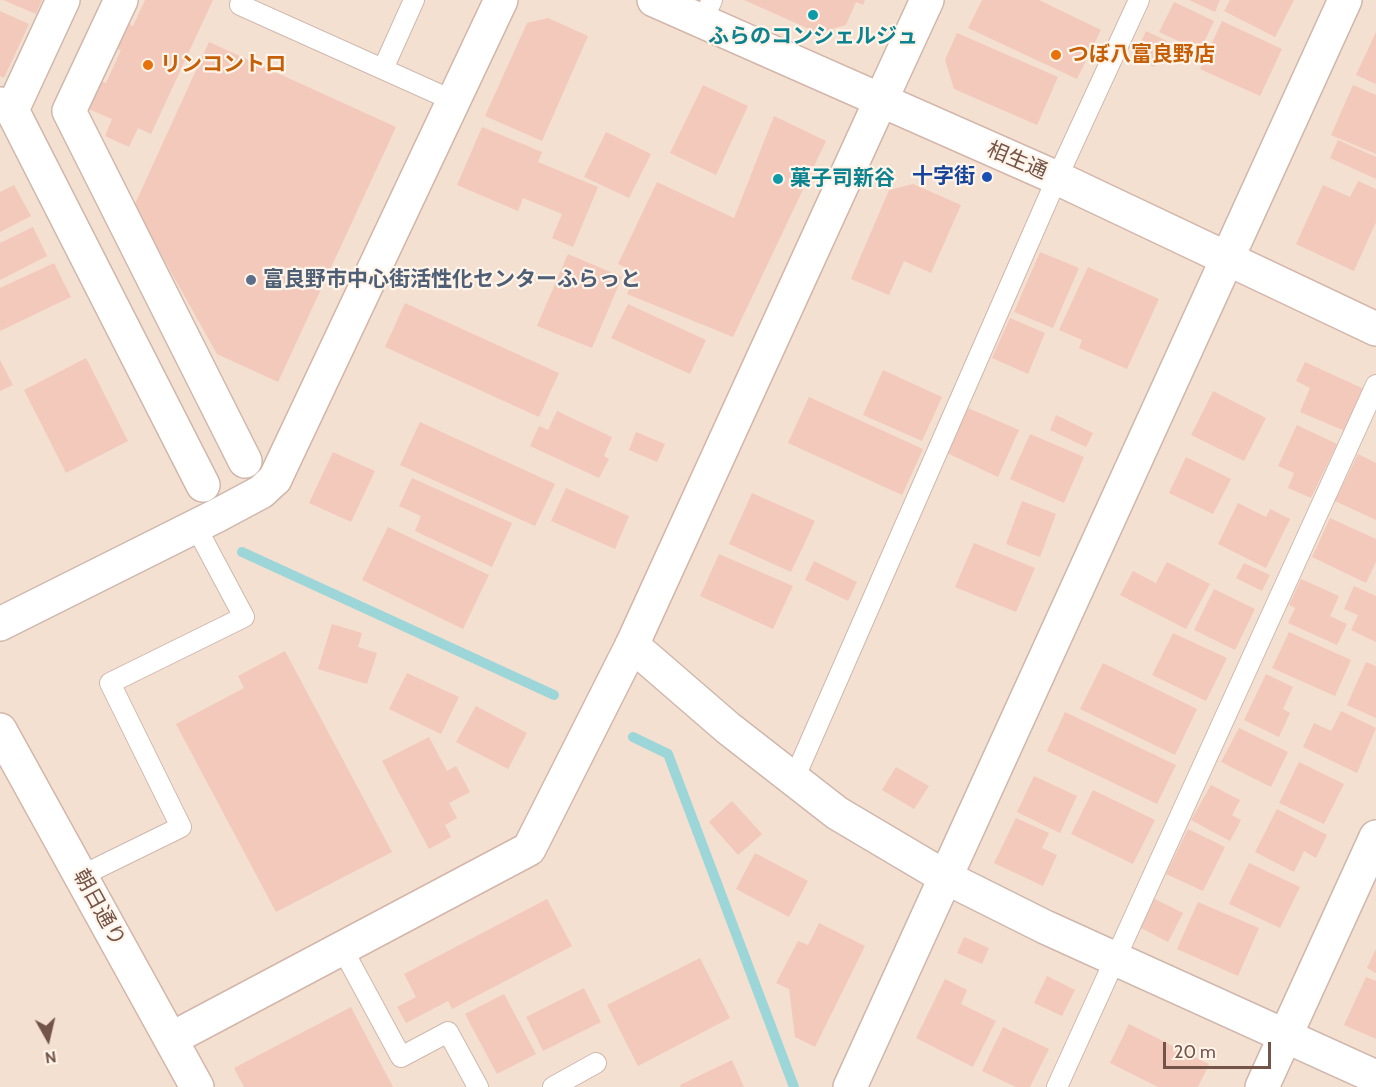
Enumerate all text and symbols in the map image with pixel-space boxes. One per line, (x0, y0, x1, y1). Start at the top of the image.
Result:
marker: ふらのコンシェルジュ (806, 8, 820, 22)
place label: ふらのコンシェルジュ (708, 24, 918, 50)
place label: つぼ八富良野店 (1068, 42, 1215, 68)
marker: つぼ八富良野店 (1049, 48, 1063, 62)
place label: リンコントロ (160, 52, 286, 78)
marker: リンコントロ (141, 58, 155, 72)
street label: 相生通 (983, 137, 1051, 185)
place label: 十字街 (912, 164, 975, 190)
place label: 菓子司新谷 (790, 166, 895, 192)
marker: 十字街 (980, 170, 994, 184)
marker: 菓子司新谷 (771, 172, 785, 186)
place label: 富良野市中心街活性化センターふらっと (263, 267, 641, 293)
marker: 富良野市中心街活性化センターふらっと (244, 273, 258, 287)
street label: 朝日通り (68, 865, 130, 951)
north arrow (18, 1009, 78, 1069)
scale bar (1166, 1030, 1274, 1068)
text: 20 m (1174, 1041, 1216, 1063)
text: N (44, 1047, 57, 1068)

